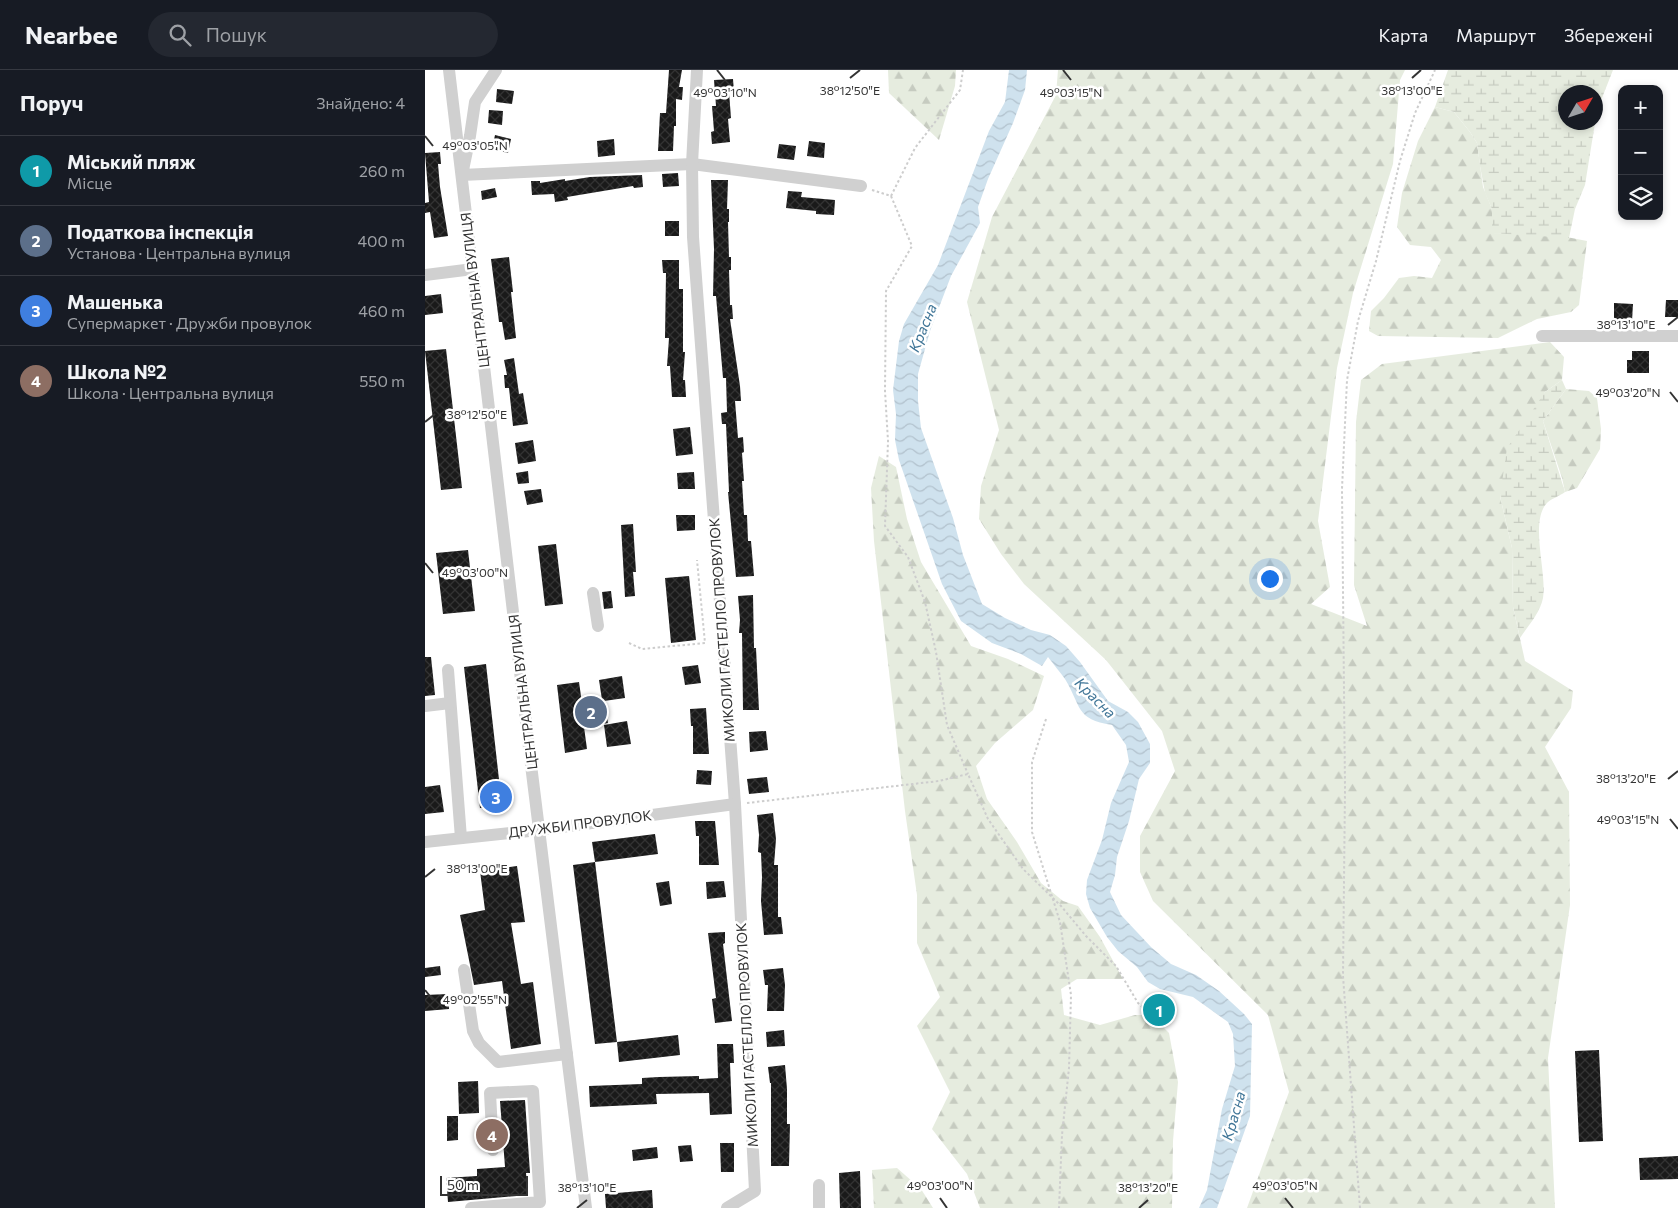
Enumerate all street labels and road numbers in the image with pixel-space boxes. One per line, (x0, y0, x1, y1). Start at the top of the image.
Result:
street label: ЦЕНТРАЛЬНА ВУЛИЦЯ (457, 211, 492, 369)
street label: МИКОЛИ ГАСТЕЛЛО ПРОВУЛОК (705, 517, 738, 743)
street label: ЦЕНТРАЛЬНА ВУЛИЦЯ (505, 613, 540, 771)
street label: ДРУЖБИ ПРОВУЛОК (507, 806, 653, 841)
street label: МИКОЛИ ГАСТЕЛЛО ПРОВУЛОК (732, 922, 761, 1148)

